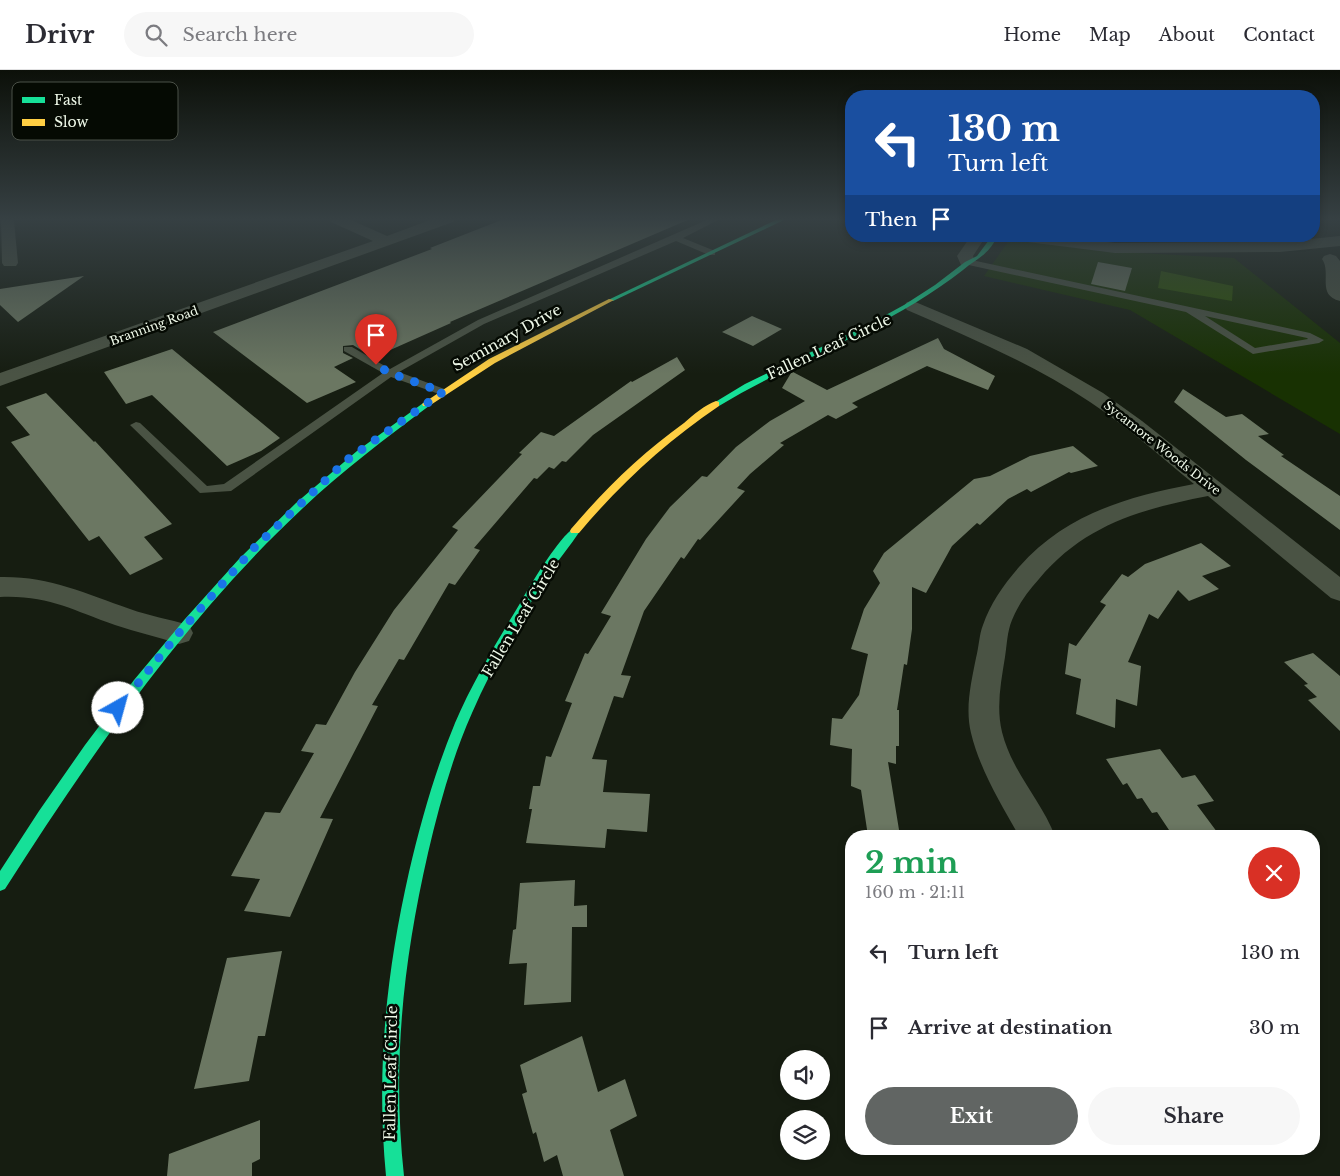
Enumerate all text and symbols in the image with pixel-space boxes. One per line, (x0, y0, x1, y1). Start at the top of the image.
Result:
search box (124, 12, 474, 57)
text: Drivr (25, 20, 94, 49)
icon: search (142, 21, 170, 49)
text: Search here (182, 23, 297, 46)
text: Home (1003, 24, 1061, 46)
text: Map (1089, 24, 1131, 46)
text: About (1159, 24, 1215, 46)
text: Contact (1243, 24, 1315, 46)
legend (12, 82, 178, 140)
text: Fast (54, 91, 83, 109)
text: 130 m (948, 107, 1060, 150)
icon: left (865, 110, 930, 175)
text: Slow (54, 113, 88, 131)
text: Turn left (948, 150, 1048, 177)
icon: arrive (927, 205, 955, 233)
text: Then (865, 208, 917, 231)
street label: Seminary Drive (449, 300, 565, 375)
street label: Branning Road (108, 303, 200, 348)
street label: Fallen Leaf Circle (764, 309, 894, 384)
pin (355, 314, 397, 365)
icon: arrive (362, 321, 390, 349)
street label: Sycamore Woods Drive (1101, 397, 1224, 498)
street label: Fallen Leaf Circle (478, 555, 563, 680)
position arrow (91, 681, 143, 733)
text: 2 min (865, 844, 958, 881)
button: close (1248, 847, 1300, 899)
text: 160 m · 21:11 (865, 882, 965, 902)
icon: left (865, 939, 893, 967)
text: Turn left (908, 941, 999, 964)
text: 130 m (1240, 941, 1300, 964)
street label: Fallen Leaf Circle (380, 1005, 401, 1141)
icon: arrive (865, 1014, 893, 1042)
text: Arrive at destination (908, 1016, 1112, 1039)
text: 30 m (1249, 1016, 1300, 1039)
map controls (780, 1050, 830, 1160)
button: sound (780, 1050, 830, 1100)
button: Exit (865, 1087, 1078, 1145)
button: Share (1088, 1087, 1300, 1145)
button: layers (780, 1110, 830, 1160)

